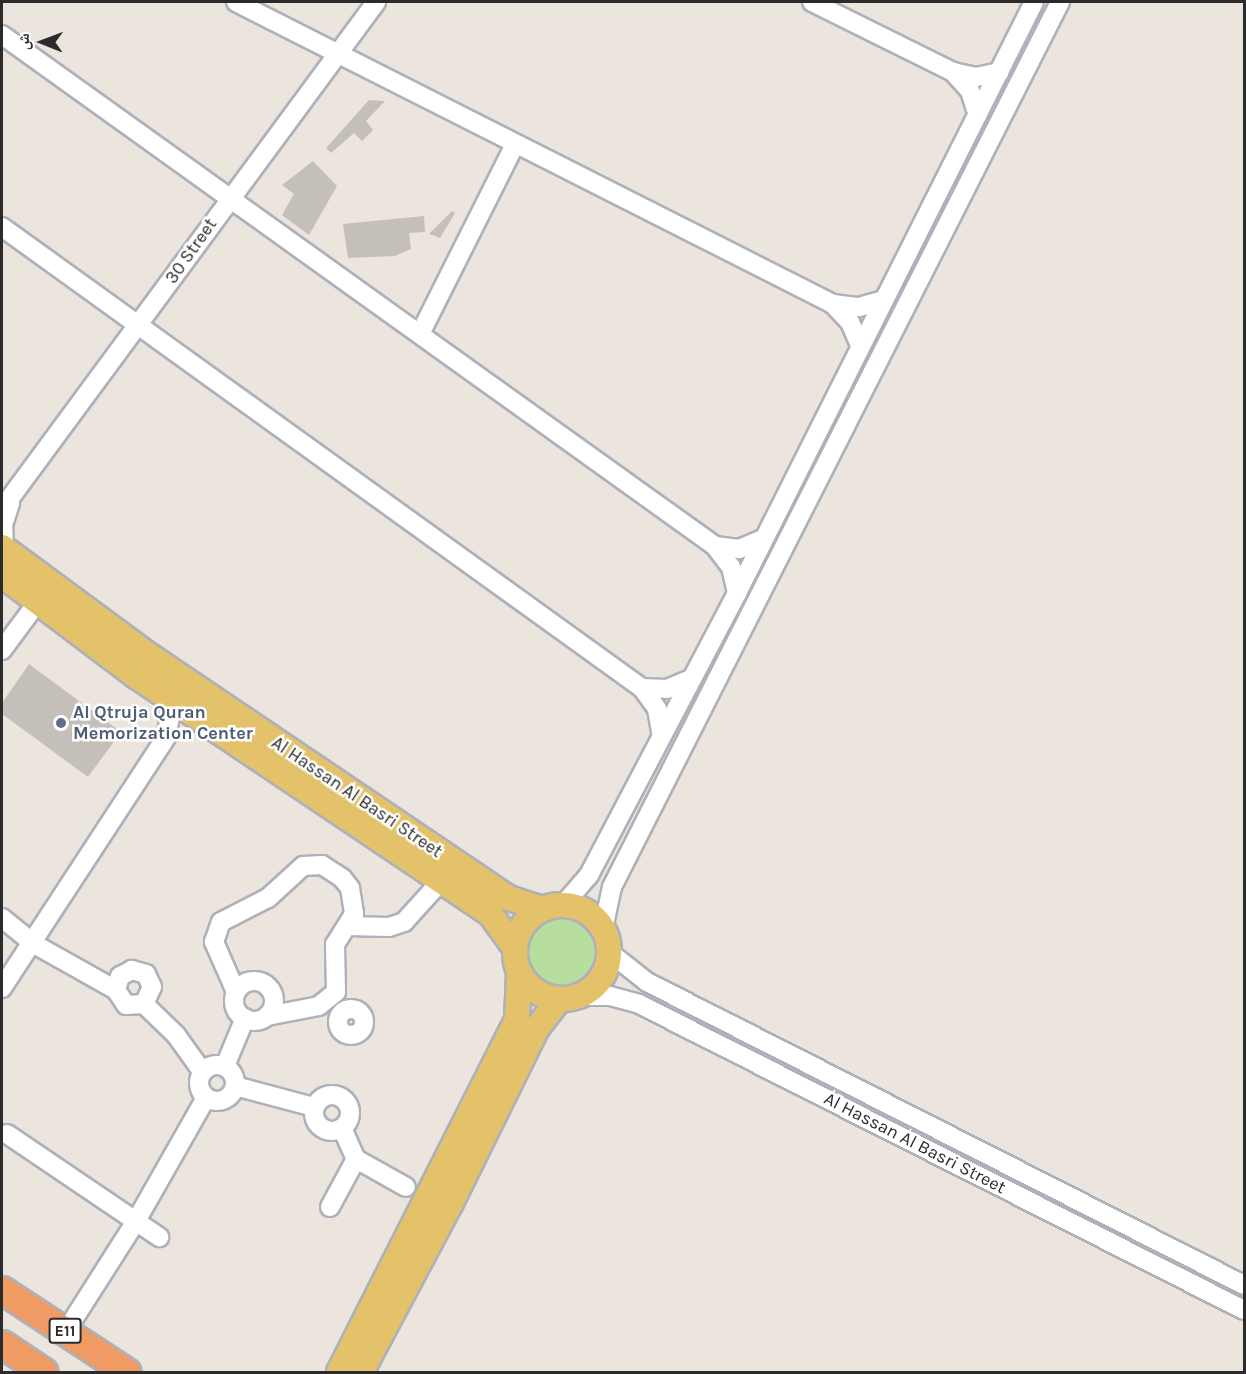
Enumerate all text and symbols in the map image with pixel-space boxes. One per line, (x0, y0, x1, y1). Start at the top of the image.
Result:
north arrow (12, 12, 72, 72)
text: ش (14, 33, 33, 50)
street label: 30 Street (161, 214, 221, 288)
place label: Al Qtruja Quran Memorization Center (73, 702, 253, 744)
marker: Al Qtruja Quran Memorization Center (54, 716, 68, 730)
street label: Al Hassan Al Basri Street (268, 732, 446, 862)
street label: Al Hassan Al Basri Street (820, 1088, 1010, 1198)
road number: E11 (48, 1318, 82, 1344)

